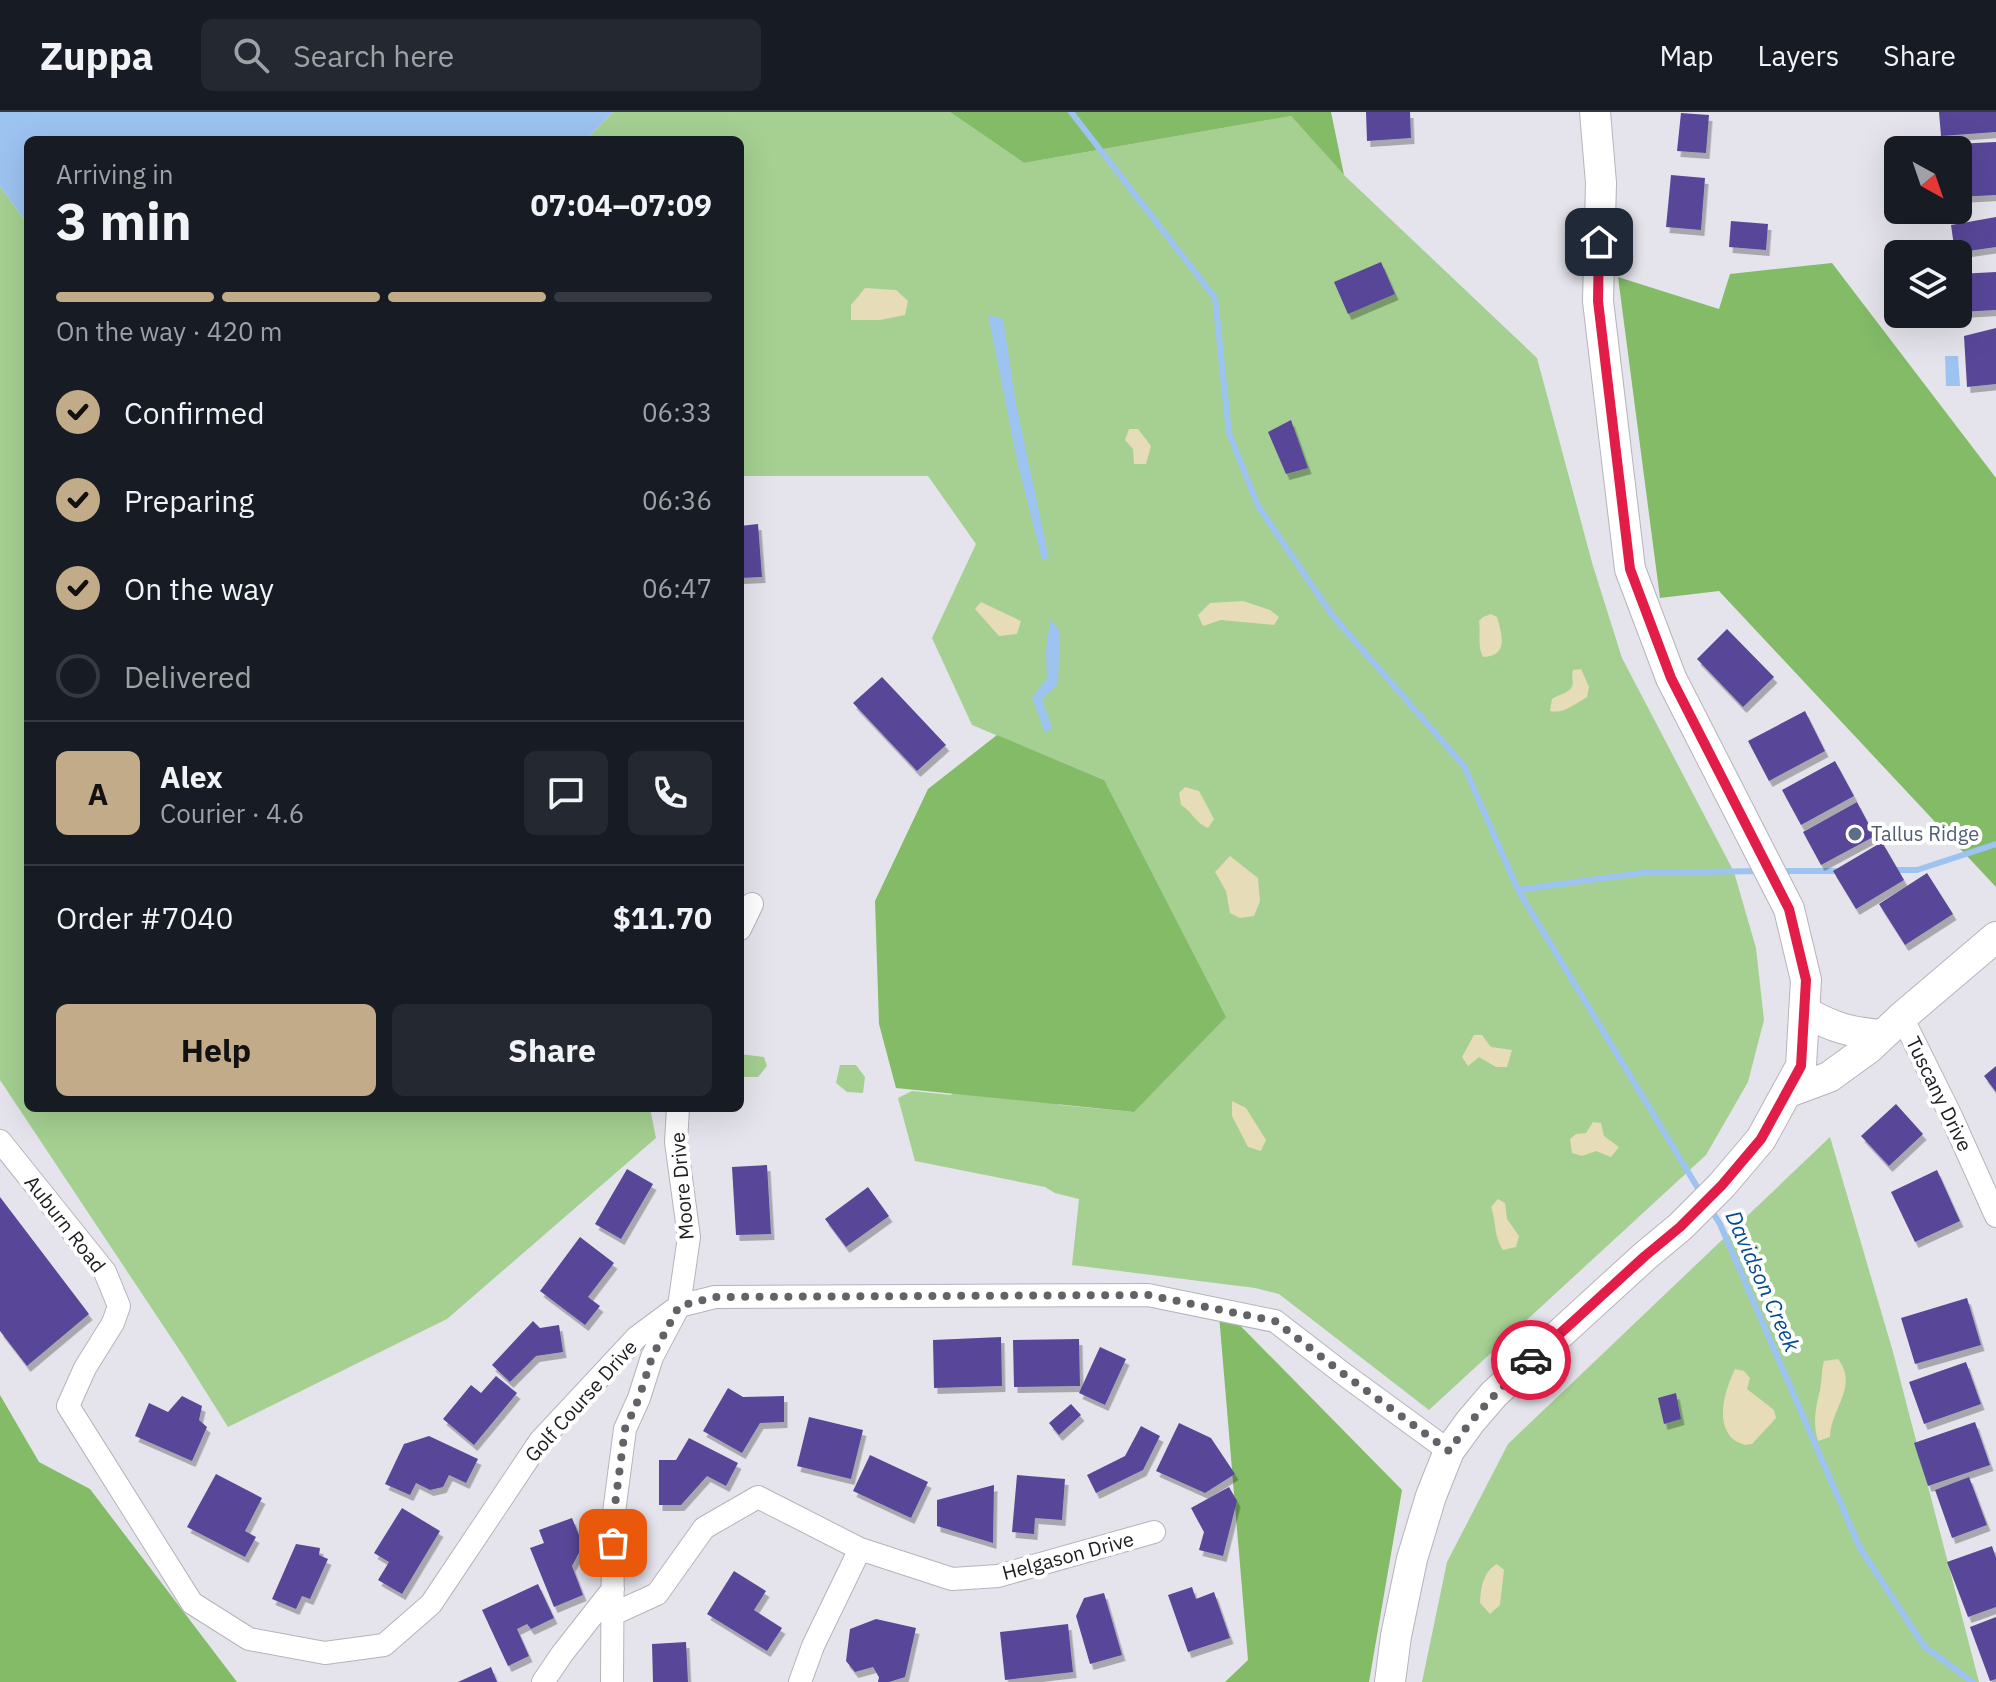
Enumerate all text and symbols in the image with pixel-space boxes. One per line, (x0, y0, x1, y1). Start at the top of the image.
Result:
search box (201, 19, 761, 91)
text: Zuppa (40, 31, 153, 80)
icon: search (229, 33, 273, 77)
text: Search here (293, 36, 454, 75)
text: Map (1659, 37, 1713, 74)
text: Layers (1757, 37, 1839, 74)
text: Share (1883, 37, 1956, 74)
north arrow (1884, 136, 1972, 224)
map controls (1884, 136, 1972, 328)
text: Arriving in (56, 157, 173, 191)
text: 07:04–07:09 (531, 185, 712, 224)
text: 3 min (56, 187, 192, 254)
pin (1565, 208, 1633, 276)
icon: home (1577, 220, 1621, 264)
button: layers (1884, 240, 1972, 328)
text: On the way · 420 m (56, 314, 282, 348)
icon: check (56, 390, 100, 434)
text: Confirmed (124, 393, 265, 432)
text: 06:33 (642, 395, 712, 429)
icon: check (56, 478, 100, 522)
text: Preparing (124, 481, 254, 520)
text: 06:36 (642, 483, 712, 517)
icon: check (56, 566, 100, 610)
text: On the way (124, 569, 274, 608)
text: 06:47 (642, 571, 712, 605)
text: Delivered (124, 657, 252, 696)
button: chat (524, 751, 608, 835)
button: phone (628, 751, 712, 835)
text: Alex (160, 757, 223, 796)
text: A (88, 774, 108, 813)
text: Courier · 4.6 (160, 796, 304, 830)
place label: Tallus Ridge (1871, 820, 1979, 847)
marker: Tallus Ridge (1846, 825, 1864, 843)
text: Order #7040 (56, 898, 233, 937)
text: $11.70 (613, 898, 712, 937)
button: Help (56, 1004, 376, 1096)
button: Share (392, 1004, 712, 1096)
street label: Tuscany Drive (1900, 1032, 1979, 1156)
street label: Moore Drive (663, 1131, 700, 1241)
street label: Auburn Road (19, 1169, 112, 1278)
water label: Davidson Creek (1719, 1206, 1808, 1356)
courier (1491, 1320, 1571, 1400)
street label: Golf Course Drive (518, 1334, 643, 1468)
icon: car (1509, 1338, 1553, 1382)
pin (579, 1509, 647, 1577)
icon: bag (591, 1521, 635, 1565)
street label: Helgason Drive (999, 1525, 1137, 1586)

